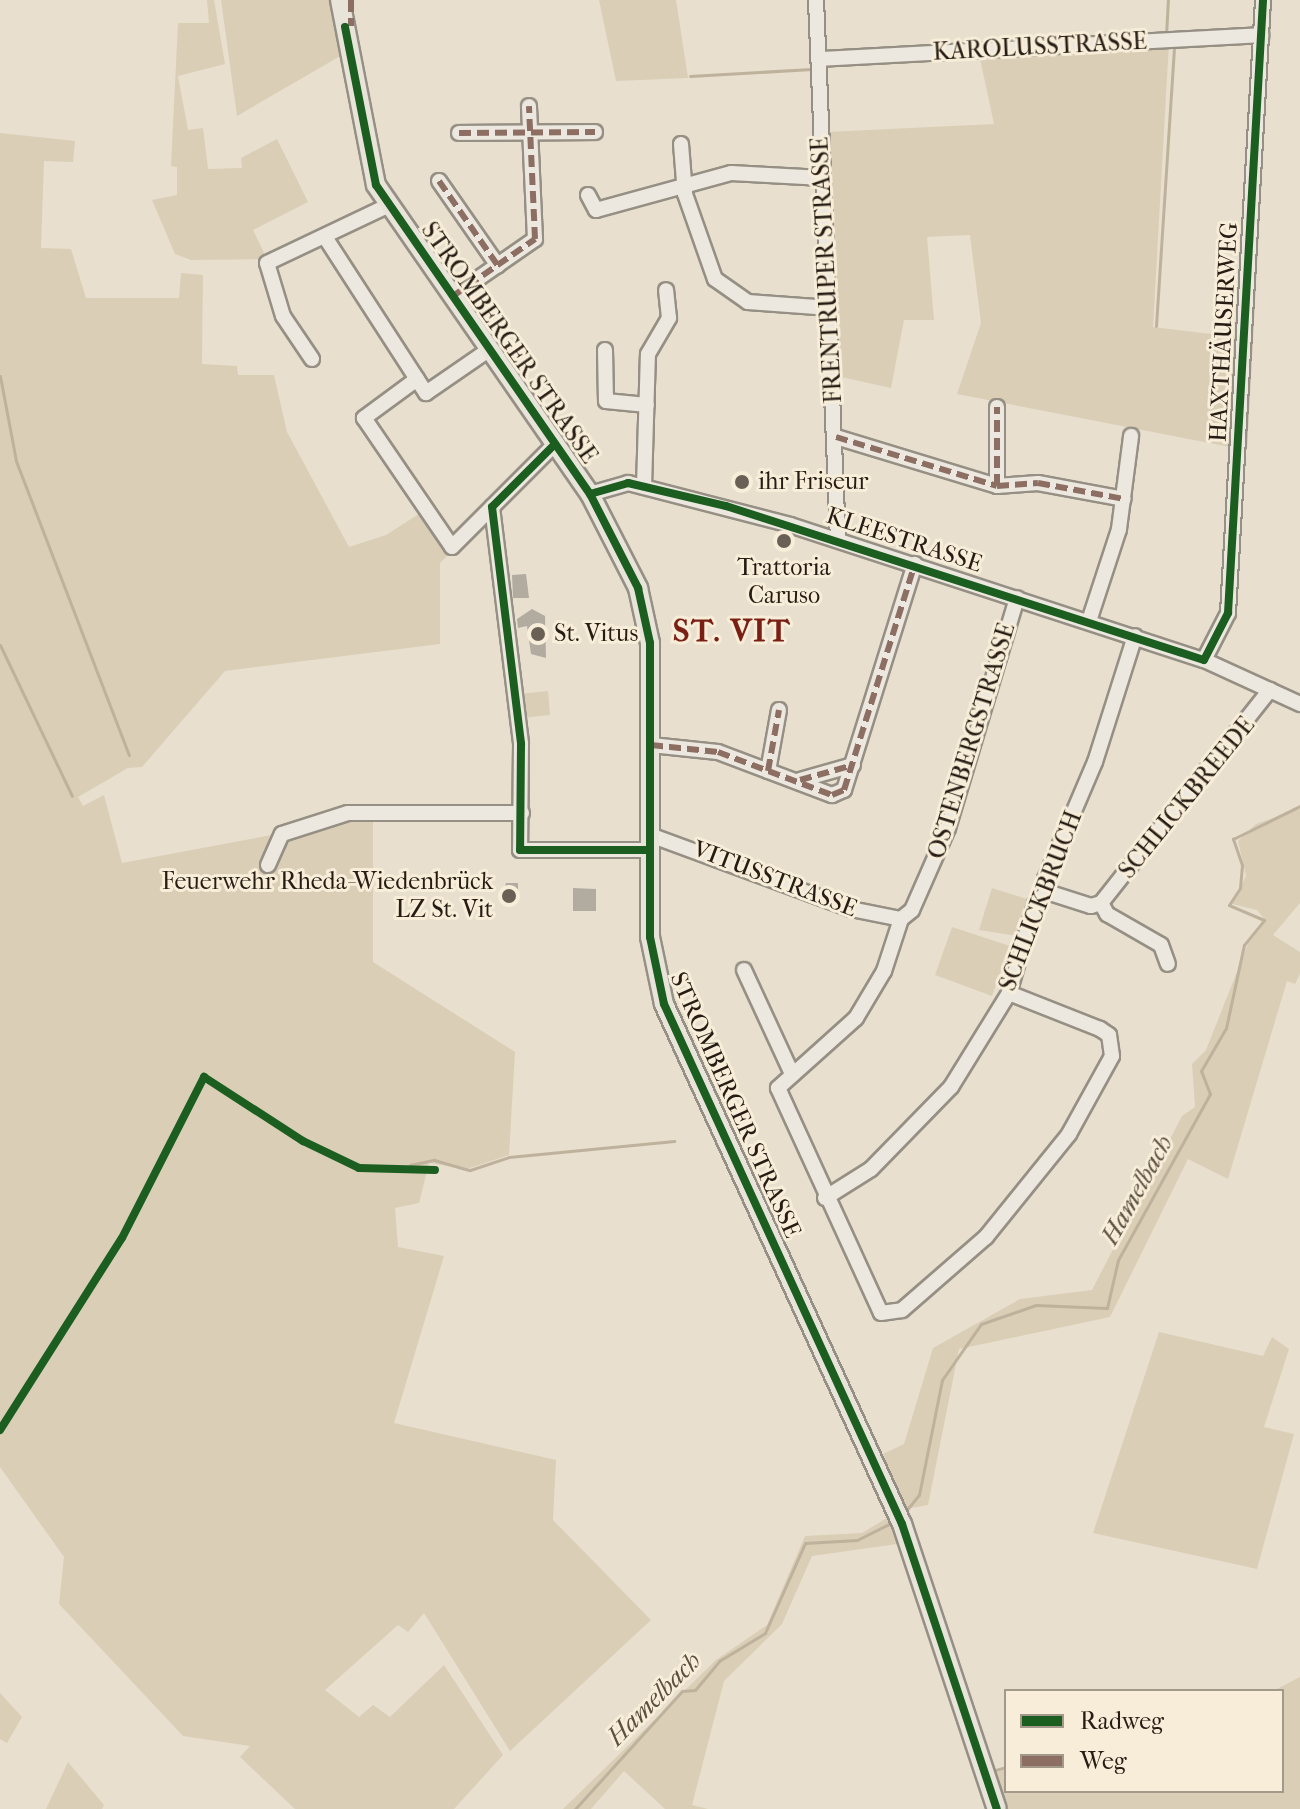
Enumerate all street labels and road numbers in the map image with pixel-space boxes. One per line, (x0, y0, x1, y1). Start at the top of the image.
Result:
street label: KAROLUSSTRASSE (932, 27, 1148, 67)
street label: FRENTRUPER STRASSE (806, 136, 848, 404)
street label: STROMBERGER STRASSE (415, 217, 603, 469)
street label: HAXTHÄUSERWEG (1204, 221, 1244, 443)
street label: KLEESTRASSE (822, 501, 986, 579)
street label: OSTENBERGSTRASSE (922, 620, 1022, 862)
street label: SCHLICKBREEDE (1113, 711, 1261, 885)
street label: SCHLICKBRUCH (993, 807, 1089, 995)
street label: VITUSSTRASSE (689, 835, 861, 923)
street label: STROMBERGER STRASSE (663, 968, 807, 1242)

